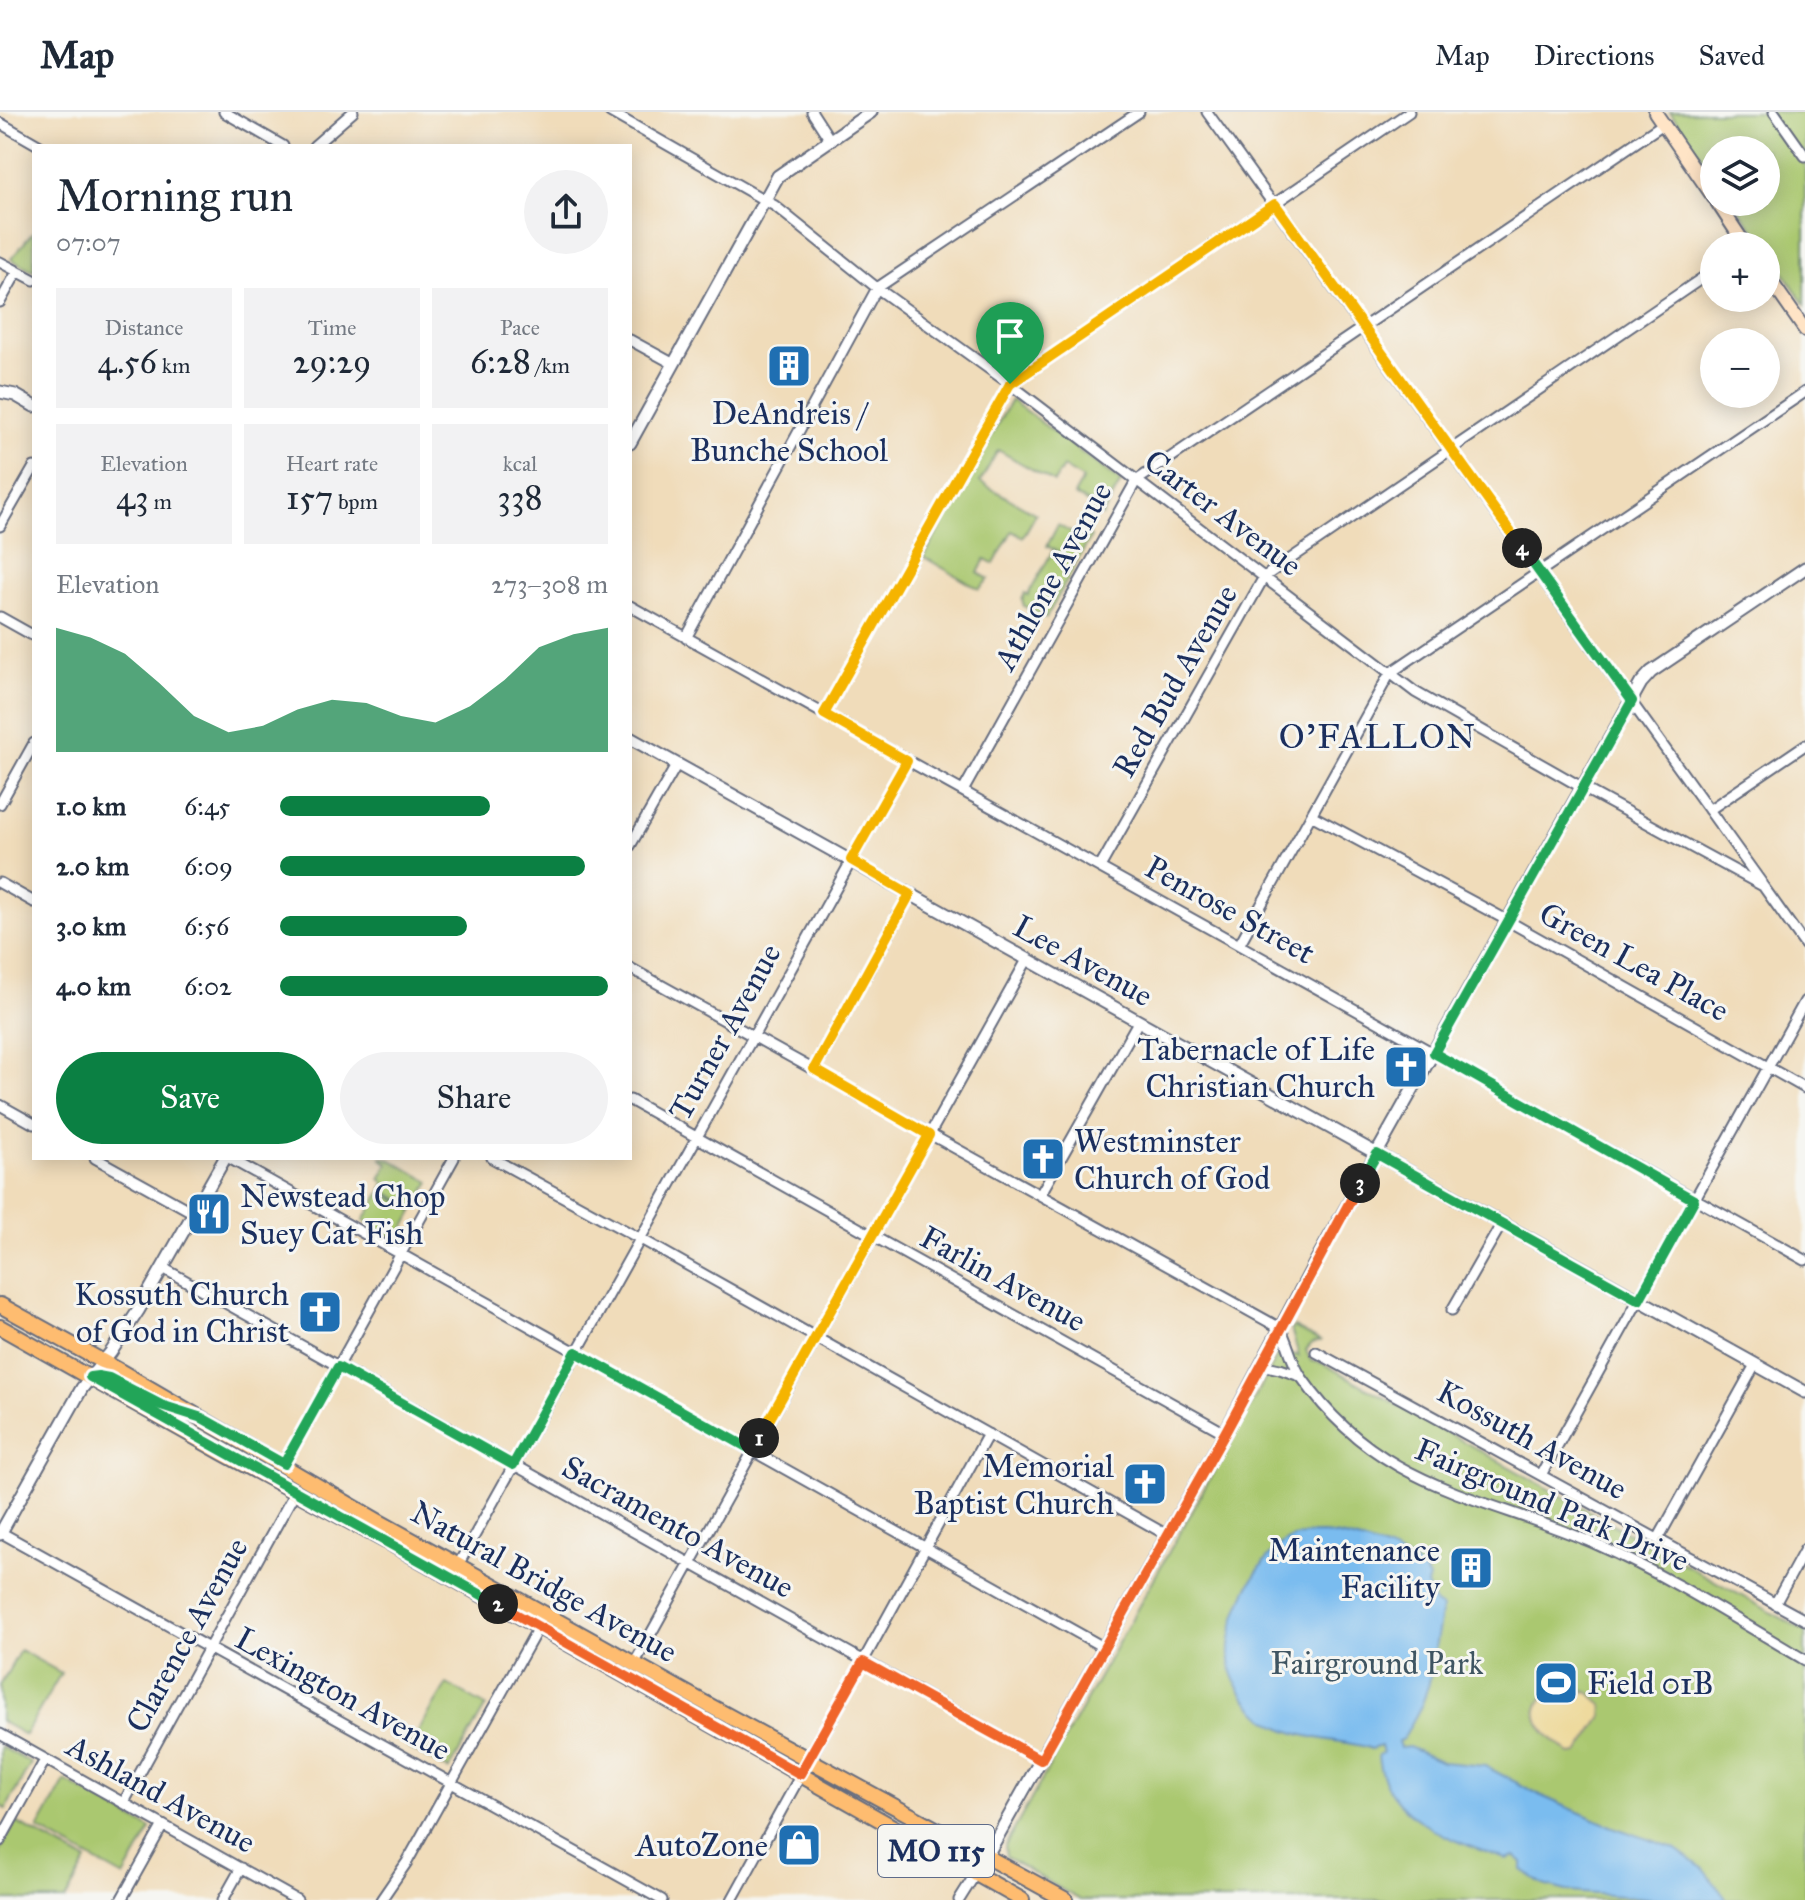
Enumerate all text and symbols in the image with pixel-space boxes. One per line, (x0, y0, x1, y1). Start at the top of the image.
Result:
text: Map (40, 32, 114, 78)
text: Map (1435, 38, 1490, 73)
text: Directions (1534, 38, 1655, 73)
text: Saved (1699, 38, 1765, 73)
map controls (1700, 136, 1780, 408)
button: layers (1700, 136, 1780, 216)
text: Morning run (56, 169, 293, 223)
button: share (524, 170, 608, 254)
text: 07:07 (56, 226, 121, 258)
button: + (1700, 232, 1780, 312)
pin (976, 302, 1044, 384)
text: Distance (105, 314, 183, 341)
text: Time (308, 314, 356, 341)
text: Pace (500, 314, 540, 341)
icon: arrive (988, 314, 1032, 358)
button: − (1700, 328, 1780, 408)
text: 4.56 (97, 341, 157, 382)
text: 29:29 (293, 341, 371, 382)
text: 6:28 (470, 341, 531, 382)
building icon: DeAndreis / Bunche School (765, 342, 813, 390)
text: km (157, 352, 191, 379)
text: /km (531, 352, 570, 379)
place label: DeAndreis / Bunche School (690, 394, 888, 470)
street label: Carter Avenue (1137, 441, 1309, 585)
text: Elevation (100, 450, 188, 477)
text: Heart rate (286, 450, 378, 477)
text: kcal (503, 450, 537, 477)
street label: Athlone Avenue (984, 475, 1121, 679)
text: 43 (116, 477, 149, 518)
text: 157 (286, 477, 333, 518)
text: 338 (497, 477, 543, 518)
text: m (149, 488, 172, 515)
text: bpm (333, 488, 378, 515)
pin: 4 (1502, 528, 1542, 568)
text: 4 (1516, 534, 1528, 561)
text: Elevation (56, 568, 159, 600)
text: 273–308 m (491, 568, 608, 600)
street label: Red Bud Avenue (1104, 578, 1246, 784)
district label: O'FALLON (1279, 716, 1477, 757)
text: 1.0 km (56, 790, 126, 822)
text: 6:45 (184, 790, 230, 822)
street label: Penrose Street (1138, 847, 1322, 973)
text: 2.0 km (56, 850, 129, 882)
text: 6:09 (184, 850, 233, 882)
street label: Green Lea Place (1532, 894, 1736, 1030)
street label: Lee Avenue (1007, 907, 1159, 1015)
text: 3.0 km (56, 910, 126, 942)
text: 6:56 (184, 910, 229, 942)
street label: Turner Avenue (660, 937, 790, 1127)
text: 4.0 km (56, 970, 131, 1002)
text: 6:02 (184, 970, 232, 1002)
place label: Tabernacle of Life Christian Church (1137, 1030, 1375, 1106)
church icon: Tabernacle of Life Christian Church (1382, 1043, 1430, 1091)
button: Save (56, 1052, 324, 1144)
button: Share (340, 1052, 608, 1144)
place label: Westminster Church of God (1074, 1122, 1270, 1198)
church icon: Westminster Church of God (1019, 1135, 1067, 1183)
pin: 3 (1340, 1163, 1380, 1203)
text: 3 (1356, 1169, 1364, 1196)
place label: Newstead Chop Suey Cat Fish (240, 1177, 446, 1253)
restaurant icon: Newstead Chop Suey Cat Fish (185, 1190, 233, 1238)
street label: Farlin Avenue (913, 1218, 1093, 1340)
place label: Kossuth Church of God in Christ (74, 1275, 289, 1351)
church icon: Kossuth Church of God in Christ (296, 1288, 344, 1336)
street label: Kossuth Avenue (1430, 1372, 1634, 1508)
pin: 1 (739, 1418, 779, 1458)
text: 1 (755, 1424, 763, 1451)
street label: Fairground Park Drive (1409, 1430, 1695, 1580)
street label: Sacramento Avenue (555, 1447, 801, 1607)
place label: Memorial Baptist Church (914, 1447, 1114, 1523)
church icon: Memorial Baptist Church (1121, 1460, 1169, 1508)
street label: Natural Bridge Avenue (404, 1493, 684, 1671)
street label: Clarence Avenue (118, 1531, 256, 1739)
place label: Maintenance Facility (1268, 1531, 1441, 1607)
building icon: Maintenance Facility (1447, 1544, 1495, 1592)
pin: 2 (478, 1584, 518, 1624)
text: 2 (493, 1590, 503, 1617)
street label: Lexington Avenue (229, 1619, 457, 1769)
park label: Fairground Park (1271, 1644, 1484, 1683)
sports icon: Field 01B (1532, 1659, 1580, 1707)
place label: Field 01B (1587, 1664, 1714, 1703)
street label: Ashland Avenue (58, 1725, 262, 1862)
shop icon: AutoZone (775, 1821, 823, 1869)
road number: MO 115 (878, 1825, 994, 1877)
place label: AutoZone (634, 1826, 768, 1865)

